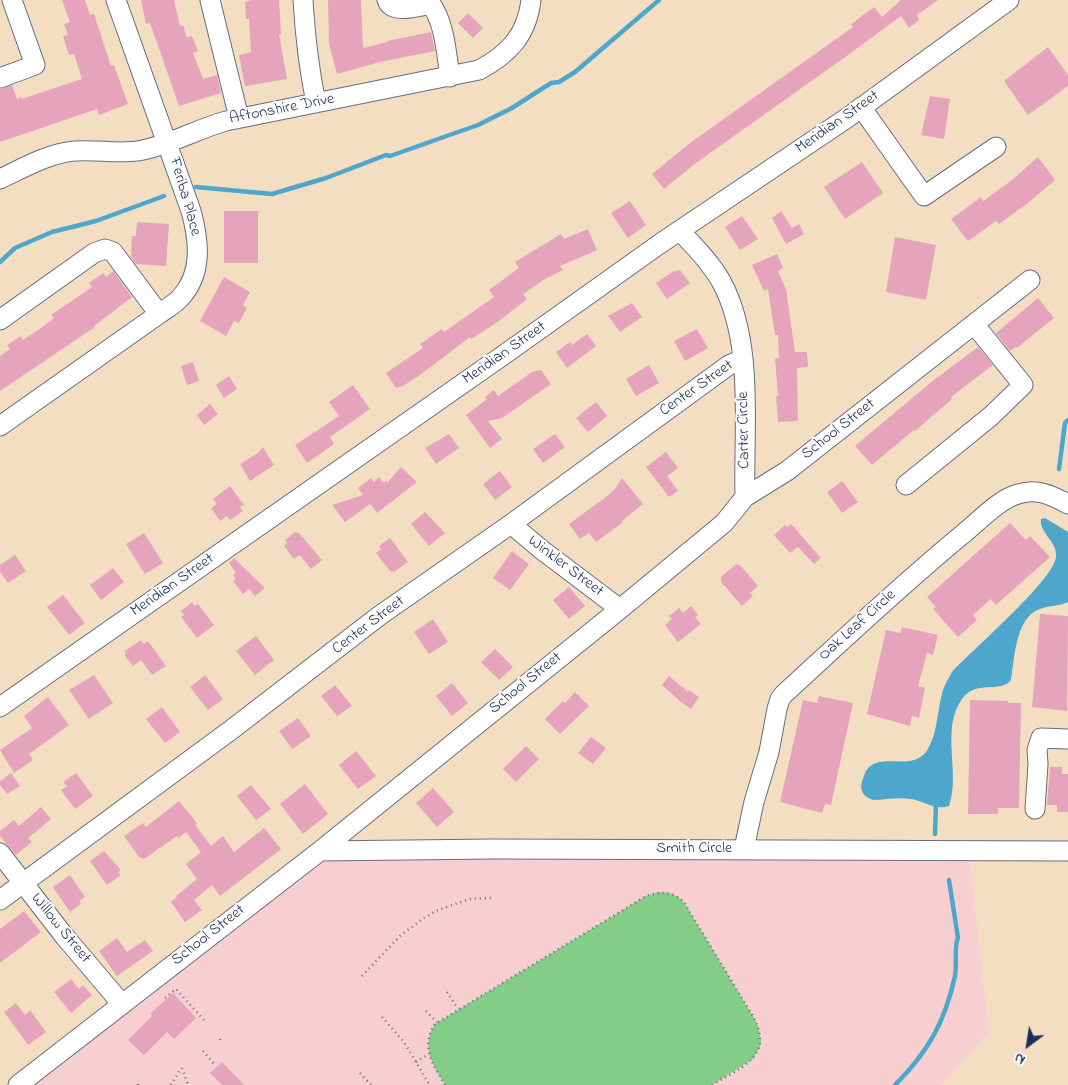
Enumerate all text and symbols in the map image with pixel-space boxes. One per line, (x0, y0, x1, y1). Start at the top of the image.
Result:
street label: Meridian Street (793, 87, 883, 159)
street label: Aftonshire Drive (228, 90, 336, 130)
street label: Feriba Place (164, 156, 204, 238)
street label: Meridian Street (460, 318, 550, 390)
street label: Center Street (656, 357, 738, 421)
street label: Carter Circle (735, 391, 755, 469)
street label: School Street (798, 395, 880, 465)
street label: Winkler Street (523, 532, 607, 602)
street label: Meridian Street (128, 550, 218, 622)
street label: Oak Leaf Circle (816, 586, 900, 666)
street label: Center Street (329, 593, 409, 659)
street label: School Street (486, 649, 566, 719)
street label: Smith Circle (656, 839, 732, 859)
street label: Willow Street (26, 890, 94, 968)
street label: School Street (168, 901, 250, 971)
north arrow (1003, 1020, 1053, 1070)
text: N (1011, 1047, 1029, 1070)

